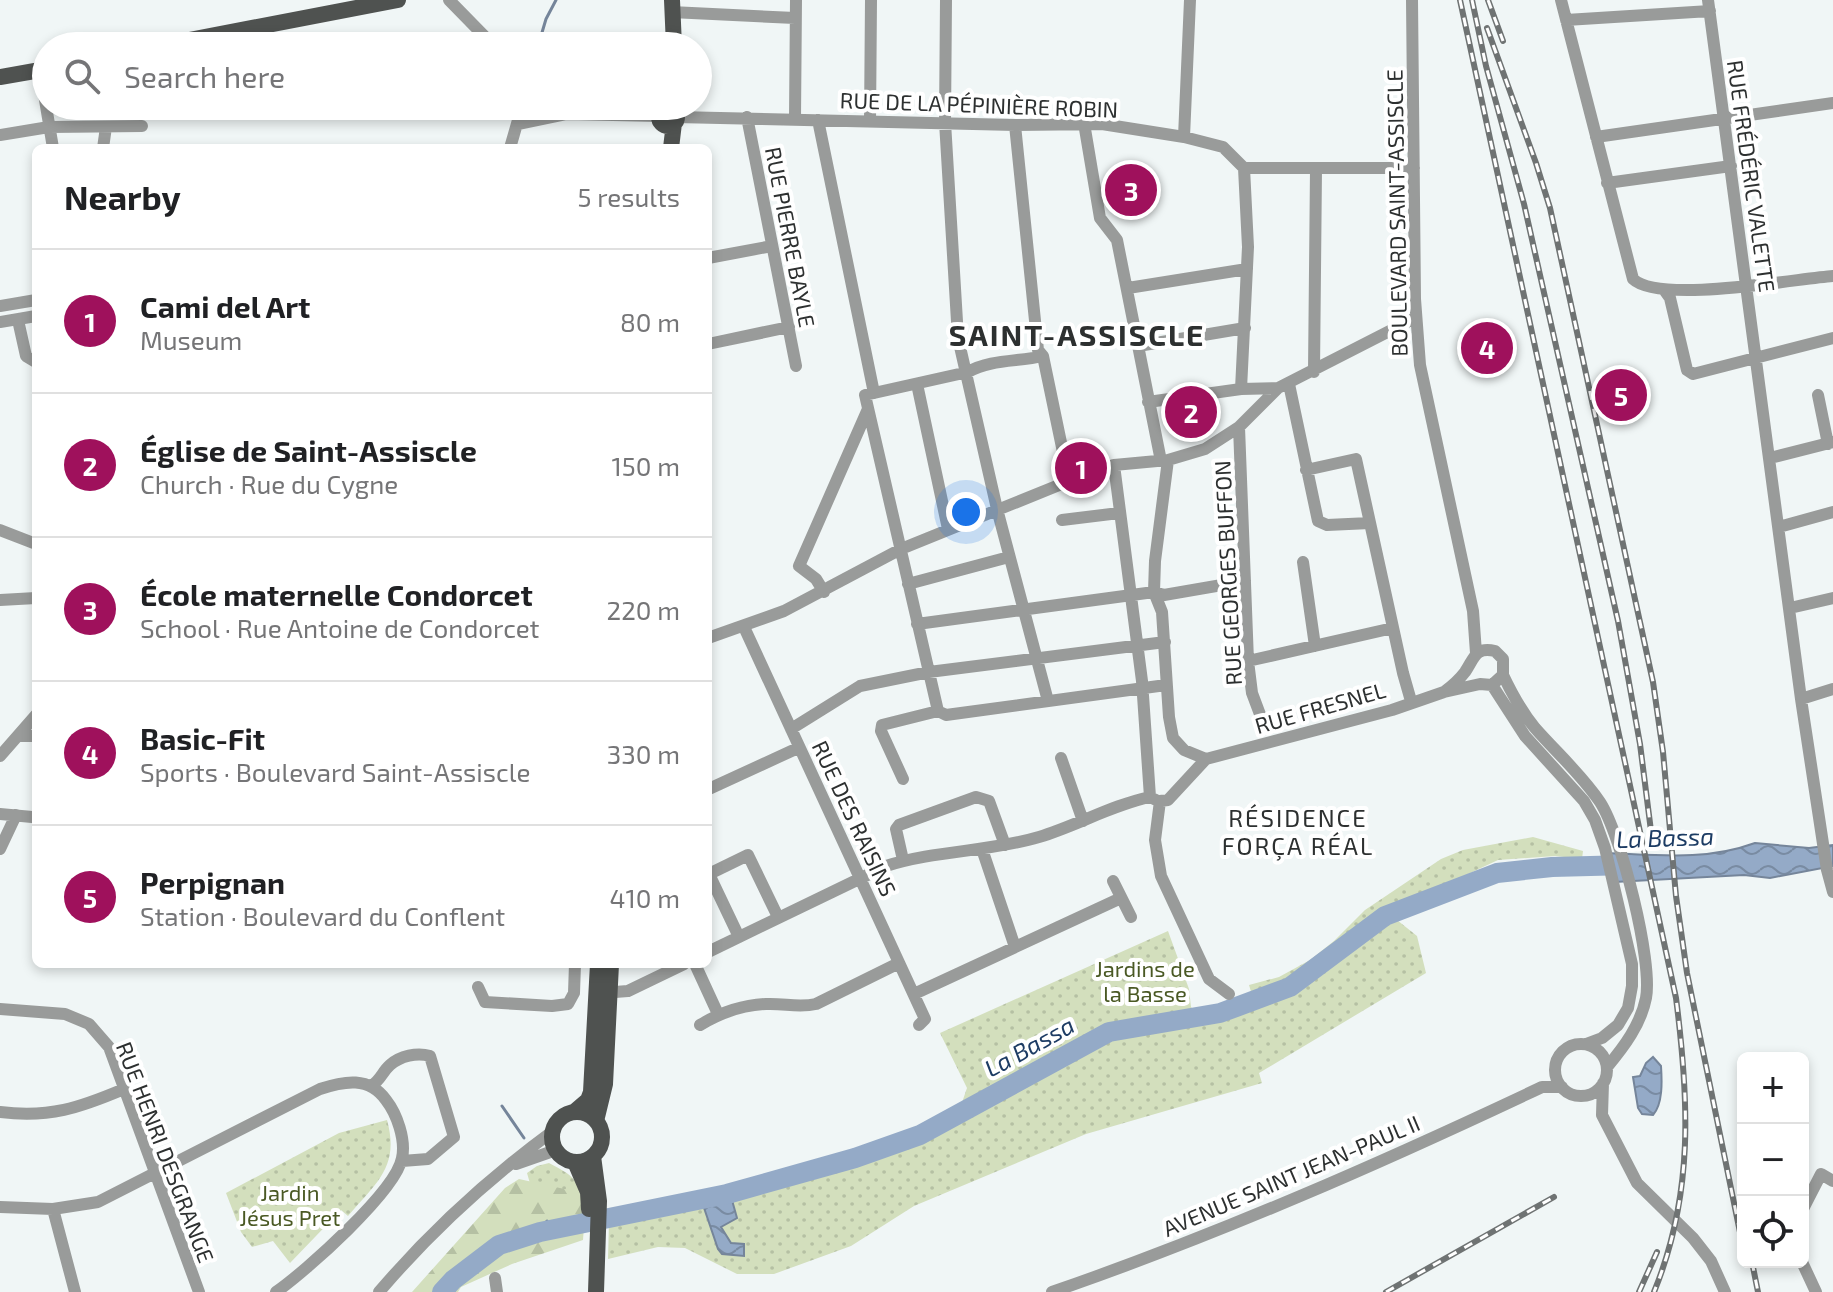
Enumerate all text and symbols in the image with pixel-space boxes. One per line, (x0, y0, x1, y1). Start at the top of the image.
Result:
search box (32, 32, 712, 120)
icon: search (60, 54, 104, 98)
text: Search here (124, 58, 285, 94)
street label: RUE FRÉDÉRIC VALETTE (1723, 58, 1781, 294)
street label: BOULEVARD SAINT-ASSISCLE (1380, 69, 1412, 357)
street label: RUE DE LA PÉPINIÈRE ROBIN (839, 86, 1119, 122)
street label: RUE PIERRE BAYLE (761, 145, 821, 329)
pin: 3 (1105, 160, 1157, 220)
text: Nearby (64, 176, 181, 217)
text: 5 results (578, 181, 680, 212)
text: Cami del Art (140, 288, 310, 324)
text: 1 (84, 306, 96, 337)
text: 80 m (620, 306, 680, 337)
district label: SAINT-ASSISCLE (949, 316, 1205, 352)
pin: 4 (1461, 318, 1513, 378)
text: Museum (140, 324, 242, 355)
pin: 5 (1595, 365, 1647, 425)
pin: 2 (1165, 382, 1217, 442)
text: Église de Saint-Assiscle (140, 432, 477, 468)
pin: 1 (1055, 438, 1107, 498)
text: 2 (82, 450, 98, 481)
text: 150 m (611, 450, 680, 481)
street label: RUE GEORGES BUFFON (1208, 460, 1246, 686)
text: Church · Rue du Cygne (140, 468, 398, 499)
your location (946, 492, 986, 532)
text: École maternelle Condorcet (140, 576, 533, 612)
text: 3 (83, 594, 97, 625)
text: 220 m (607, 594, 680, 625)
text: School · Rue Antoine de Condorcet (140, 612, 540, 643)
street label: RUE FRESNEL (1252, 676, 1388, 738)
text: Basic-Fit (140, 720, 265, 756)
street label: RUE DES RAISINS (808, 736, 902, 900)
text: 4 (82, 738, 98, 769)
text: 330 m (607, 738, 680, 769)
text: Sports · Boulevard Saint-Assiscle (140, 756, 530, 787)
district label: RÉSIDENCE FORÇA RÉAL (1222, 803, 1374, 861)
water label: La Bassa (1616, 821, 1714, 853)
text: Perpignan (140, 864, 285, 900)
text: 5 (83, 882, 97, 913)
text: 410 m (609, 882, 680, 913)
text: Station · Boulevard du Conflent (140, 900, 505, 931)
park label: Jardins de la Basse (1095, 955, 1195, 1006)
water label: La Bassa (979, 1010, 1079, 1082)
street label: RUE HENRI DESGRANGE (112, 1038, 220, 1266)
map controls (1737, 1052, 1809, 1268)
button: + (1737, 1052, 1809, 1124)
street label: AVENUE SAINT JEAN-PAUL II (1159, 1109, 1423, 1241)
button: − (1737, 1124, 1809, 1196)
park label: Jardin Jésus Pret (240, 1179, 340, 1230)
button: locate (1737, 1196, 1809, 1268)

